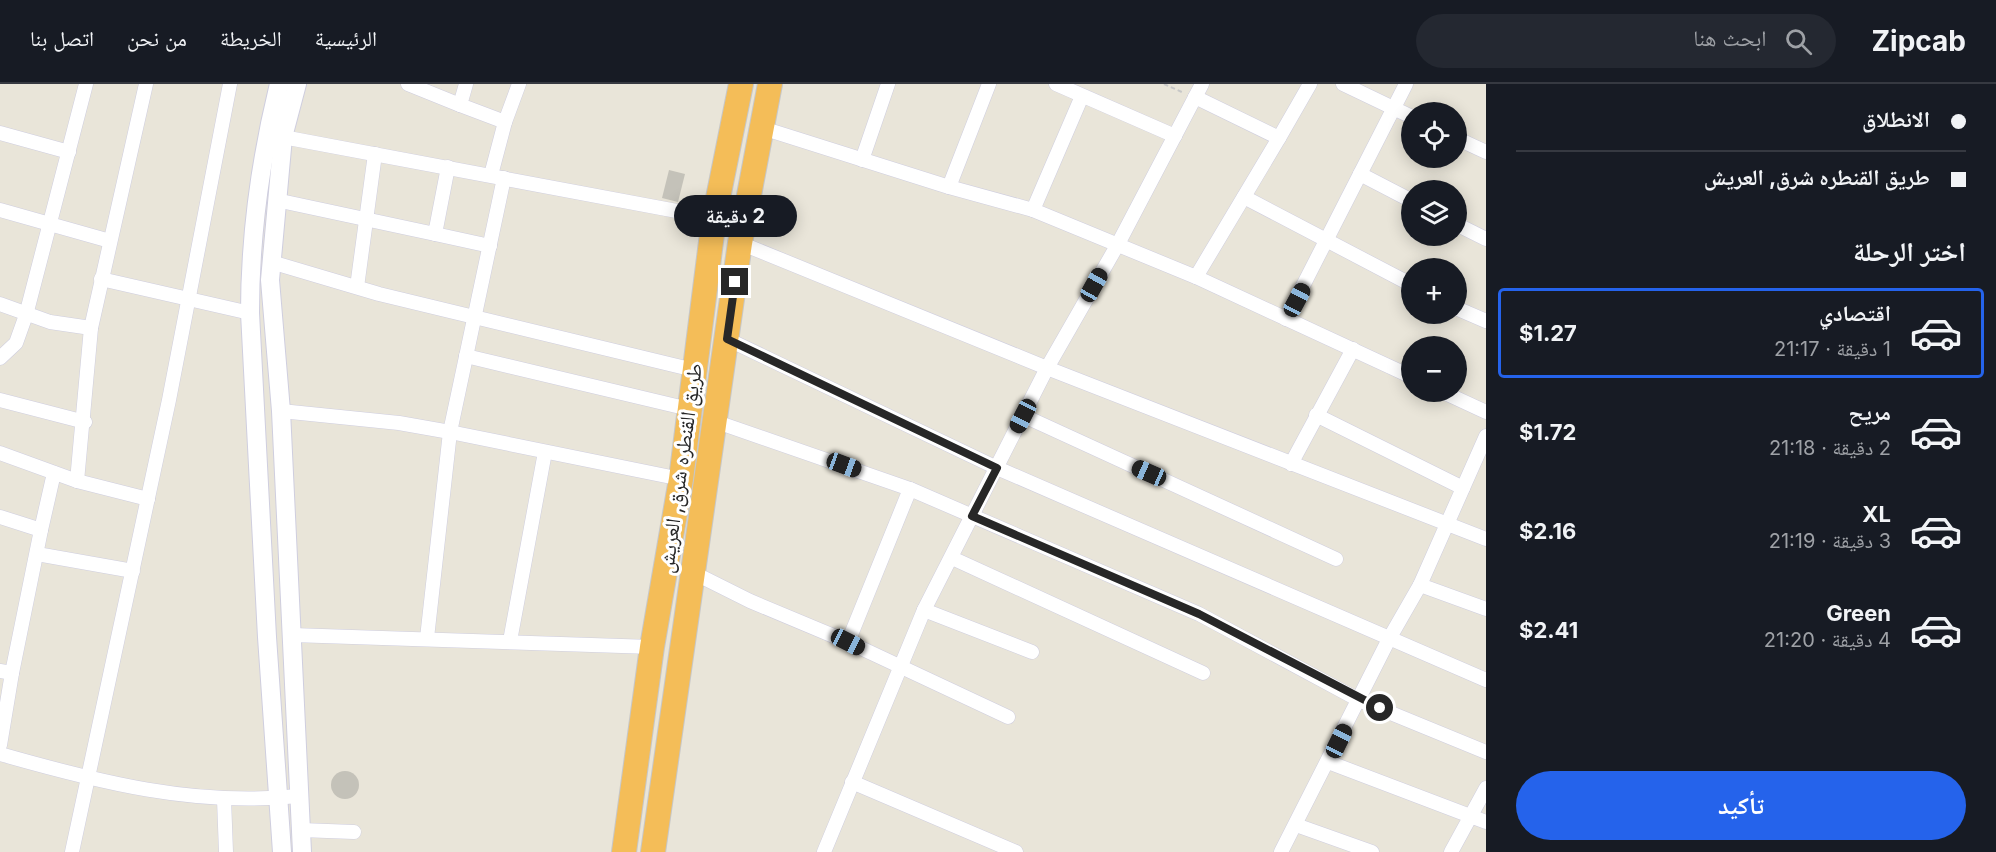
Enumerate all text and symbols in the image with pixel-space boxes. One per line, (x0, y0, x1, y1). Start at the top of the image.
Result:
search box (1416, 14, 1836, 68)
text: Zipcab (1872, 24, 1966, 58)
text: ابحث هنا (1693, 25, 1767, 51)
icon: search (1782, 25, 1815, 58)
text: اتصل بنا (30, 26, 94, 51)
text: من نحن (127, 26, 187, 51)
text: الخريطة (220, 26, 282, 51)
text: الرئيسية (315, 26, 377, 51)
map controls (1401, 102, 1467, 402)
button: locate (1401, 102, 1467, 168)
text: الانطلاق (1862, 106, 1930, 132)
text: طريق القنطره شرق, العريش (1704, 164, 1930, 190)
button: layers (1401, 180, 1467, 246)
callout: 2 دقيقة (674, 195, 796, 237)
text: 2 دقيقة (706, 204, 765, 228)
text: اختر الرحلة (1853, 235, 1966, 268)
button: + (1401, 258, 1467, 324)
car (1077, 265, 1111, 305)
route end (721, 268, 748, 295)
car (1281, 280, 1313, 320)
text: اقتصادي (1819, 300, 1891, 326)
icon: car (1909, 306, 1963, 360)
text: $1.27 (1519, 320, 1577, 346)
button: − (1401, 336, 1467, 402)
text: 1 دقيقة · 21:17 (1774, 337, 1891, 361)
street label: طريق القنطره شرق, العريش (653, 361, 708, 575)
car (1007, 396, 1039, 436)
text: مريح (1848, 399, 1891, 425)
icon: car (1909, 405, 1963, 459)
text: $1.72 (1519, 419, 1576, 445)
text: 2 دقيقة · 21:18 (1769, 436, 1891, 460)
car (824, 450, 864, 480)
car (1129, 457, 1169, 489)
text: XL (1862, 501, 1891, 527)
icon: car (1909, 504, 1963, 558)
text: $2.16 (1519, 518, 1576, 544)
text: 3 دقيقة · 21:19 (1769, 529, 1891, 553)
text: Green (1826, 600, 1891, 626)
icon: car (1909, 603, 1963, 657)
text: $2.41 (1519, 617, 1578, 643)
car (828, 626, 868, 658)
text: 4 دقيقة · 21:20 (1764, 628, 1891, 652)
route start (1366, 694, 1393, 721)
car (1323, 721, 1355, 761)
button: تأكيد (1516, 771, 1966, 840)

